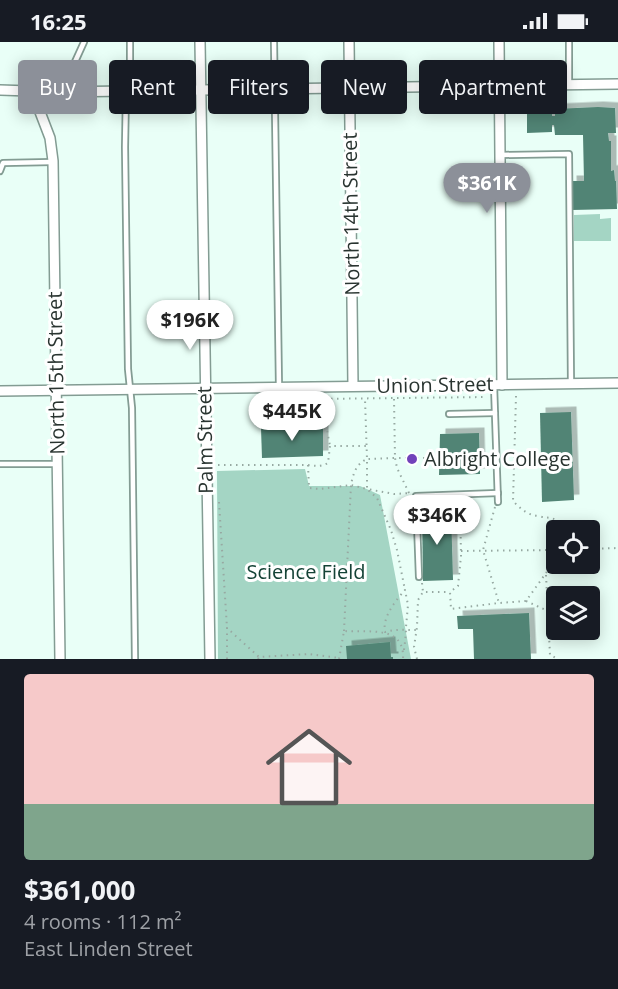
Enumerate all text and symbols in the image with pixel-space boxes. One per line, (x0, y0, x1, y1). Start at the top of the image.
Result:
text: 16:25 (30, 6, 87, 36)
chip: Buy (18, 60, 97, 114)
chip: Rent (109, 60, 196, 114)
chip: Filters (208, 60, 309, 114)
chip: New (321, 60, 407, 114)
chip: Apartment (419, 60, 567, 114)
street label: North 14th Street (336, 132, 365, 296)
pin: $361K (445, 163, 529, 214)
text: $361K (457, 169, 517, 196)
street label: North 15th Street (41, 291, 70, 455)
pin: $196K (148, 300, 232, 351)
text: $196K (160, 306, 220, 333)
street label: Union Street (376, 370, 494, 399)
street label: Palm Street (190, 386, 219, 494)
pin: $445K (250, 391, 334, 442)
text: $445K (262, 397, 322, 424)
place label: Albright College (424, 445, 571, 472)
marker: Albright College (405, 452, 419, 466)
pin: $346K (395, 495, 479, 546)
text: $346K (407, 501, 467, 528)
map controls (546, 520, 600, 640)
button: locate (546, 520, 600, 574)
park label: Science Field (247, 558, 365, 585)
button: layers (546, 586, 600, 640)
icon: home (255, 713, 363, 821)
text: $361,000 (24, 872, 135, 908)
text: 4 rooms · 112 m² (24, 908, 182, 935)
text: East Linden Street (24, 935, 193, 962)

